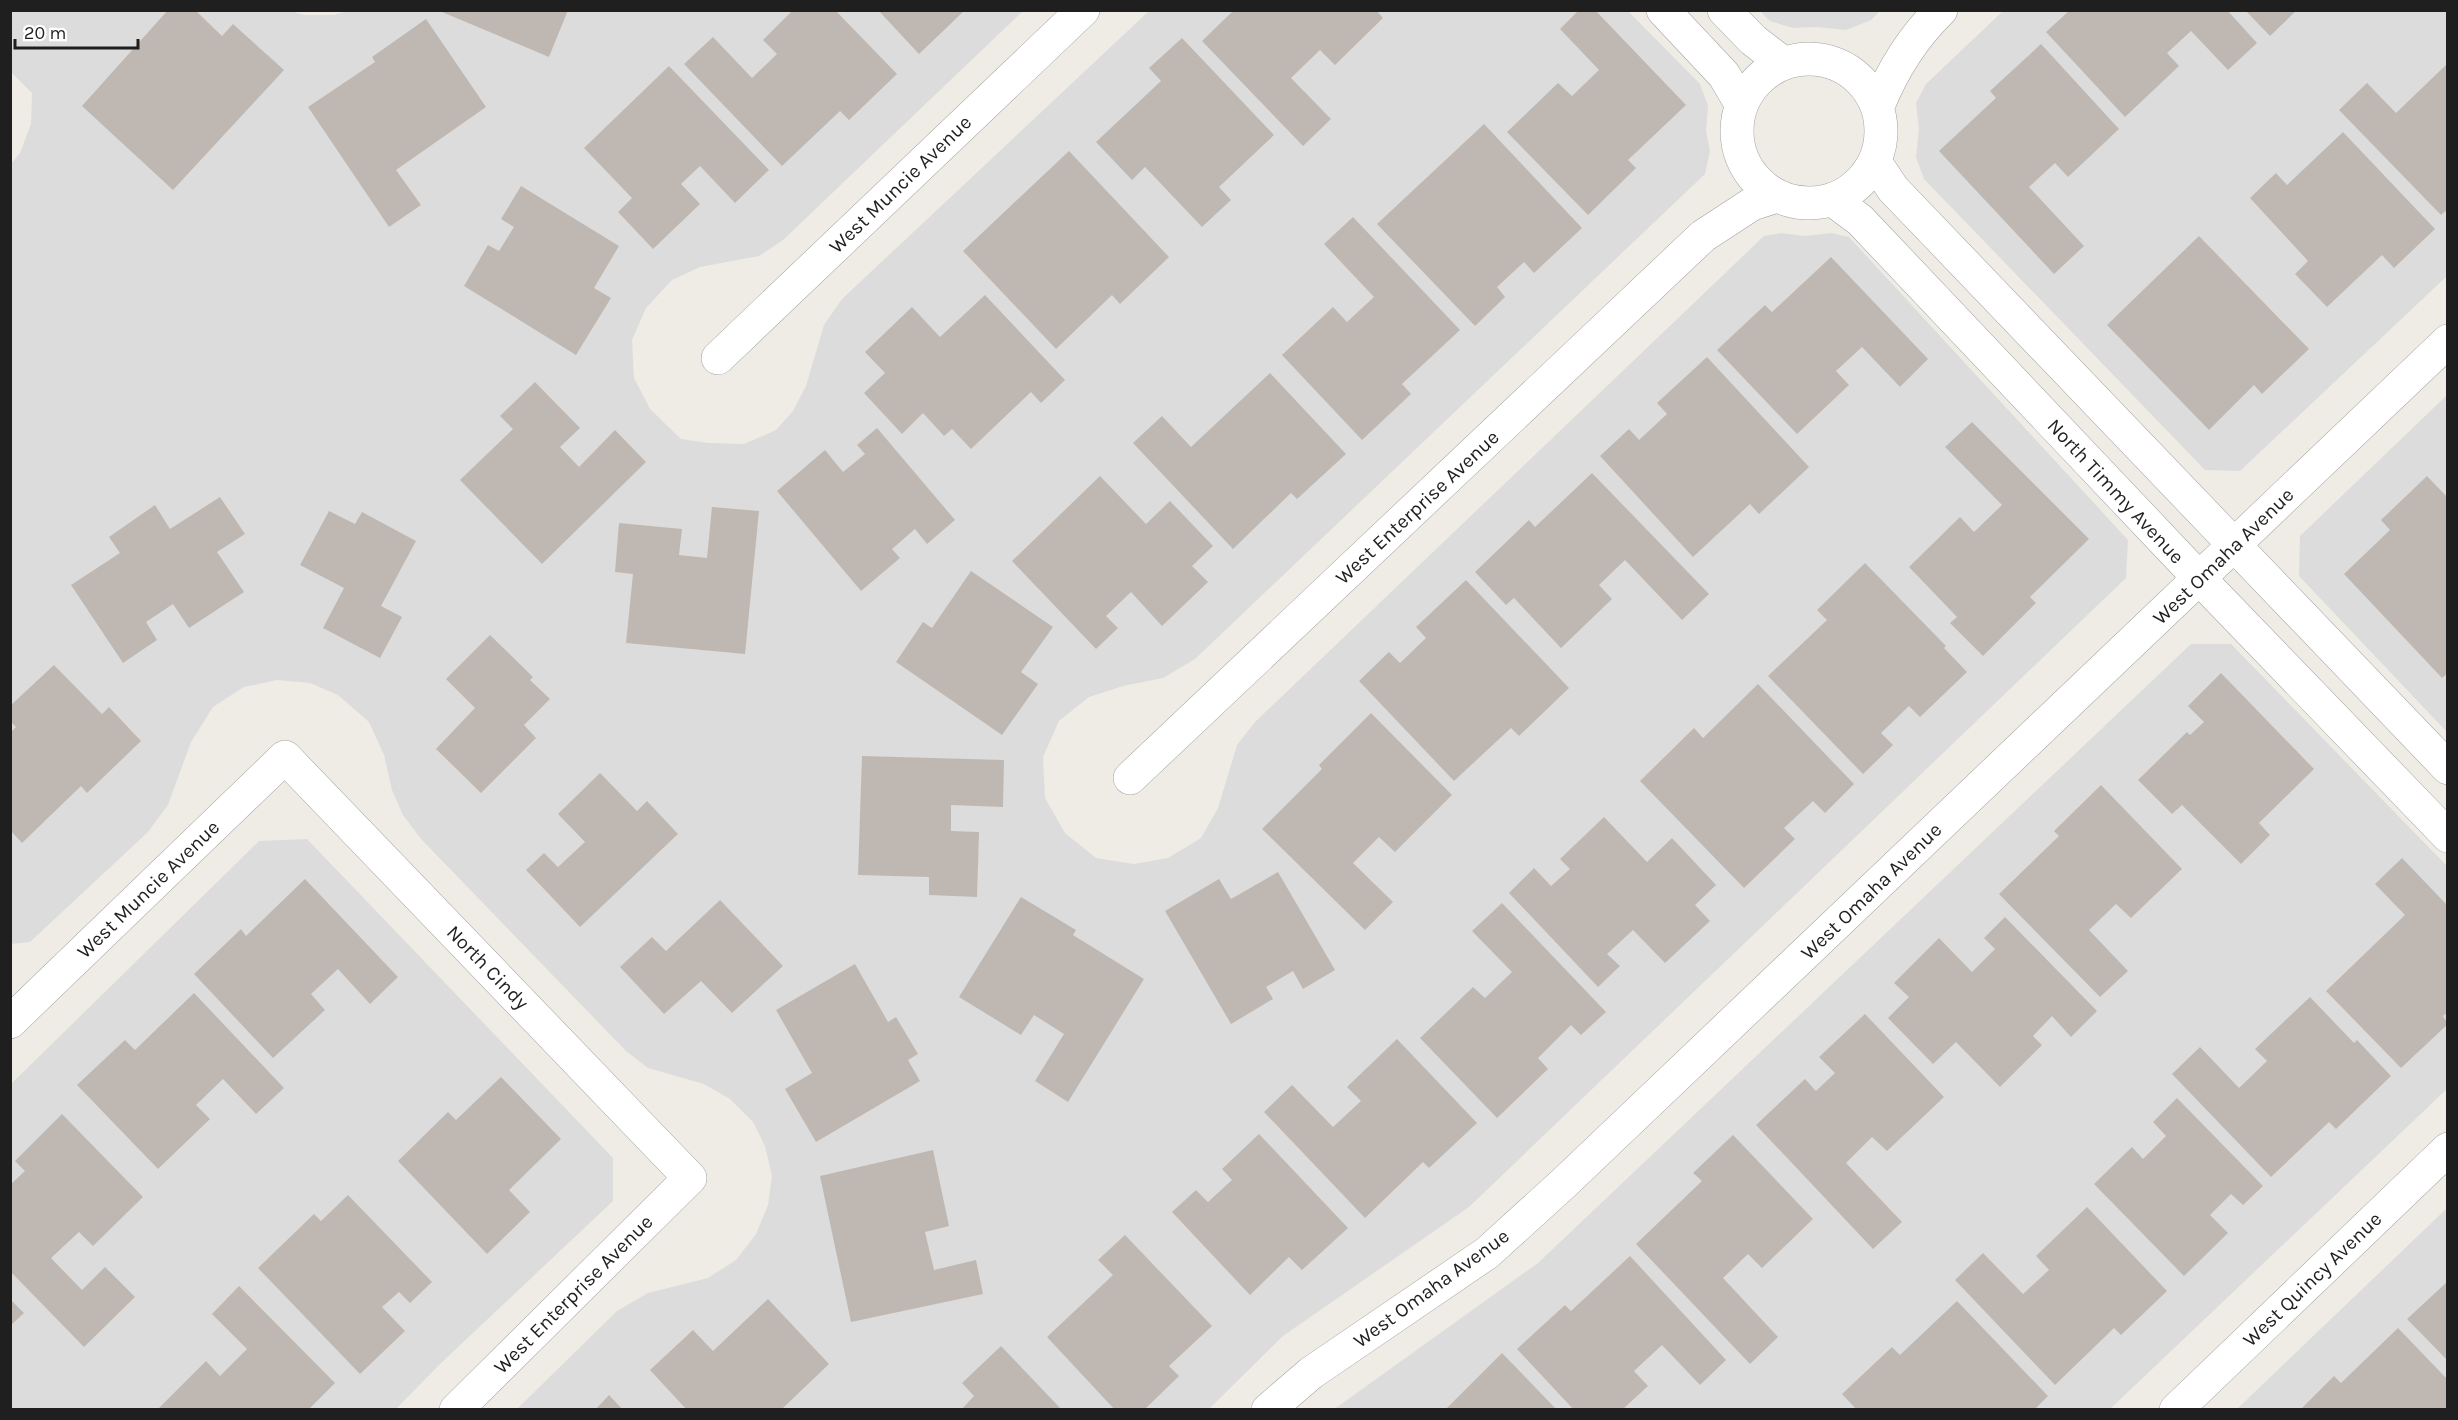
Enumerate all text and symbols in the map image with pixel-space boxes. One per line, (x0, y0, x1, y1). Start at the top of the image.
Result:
scale bar (15, 12, 138, 50)
text: 20 m (24, 22, 66, 44)
street label: West Muncie Avenue (825, 111, 976, 258)
street label: North Timmy Avenue (2043, 414, 2189, 568)
street label: West Enterprise Avenue (1331, 426, 1504, 589)
street label: West Omaha Avenue (2148, 483, 2298, 629)
street label: West Muncie Avenue (73, 816, 224, 963)
street label: West Omaha Avenue (1796, 818, 1946, 964)
street label: North Cindy (442, 921, 533, 1014)
street label: West Quincy Avenue (2238, 1207, 2386, 1351)
street label: West Enterprise Avenue (489, 1210, 657, 1378)
street label: West Omaha Avenue (1349, 1224, 1514, 1353)

